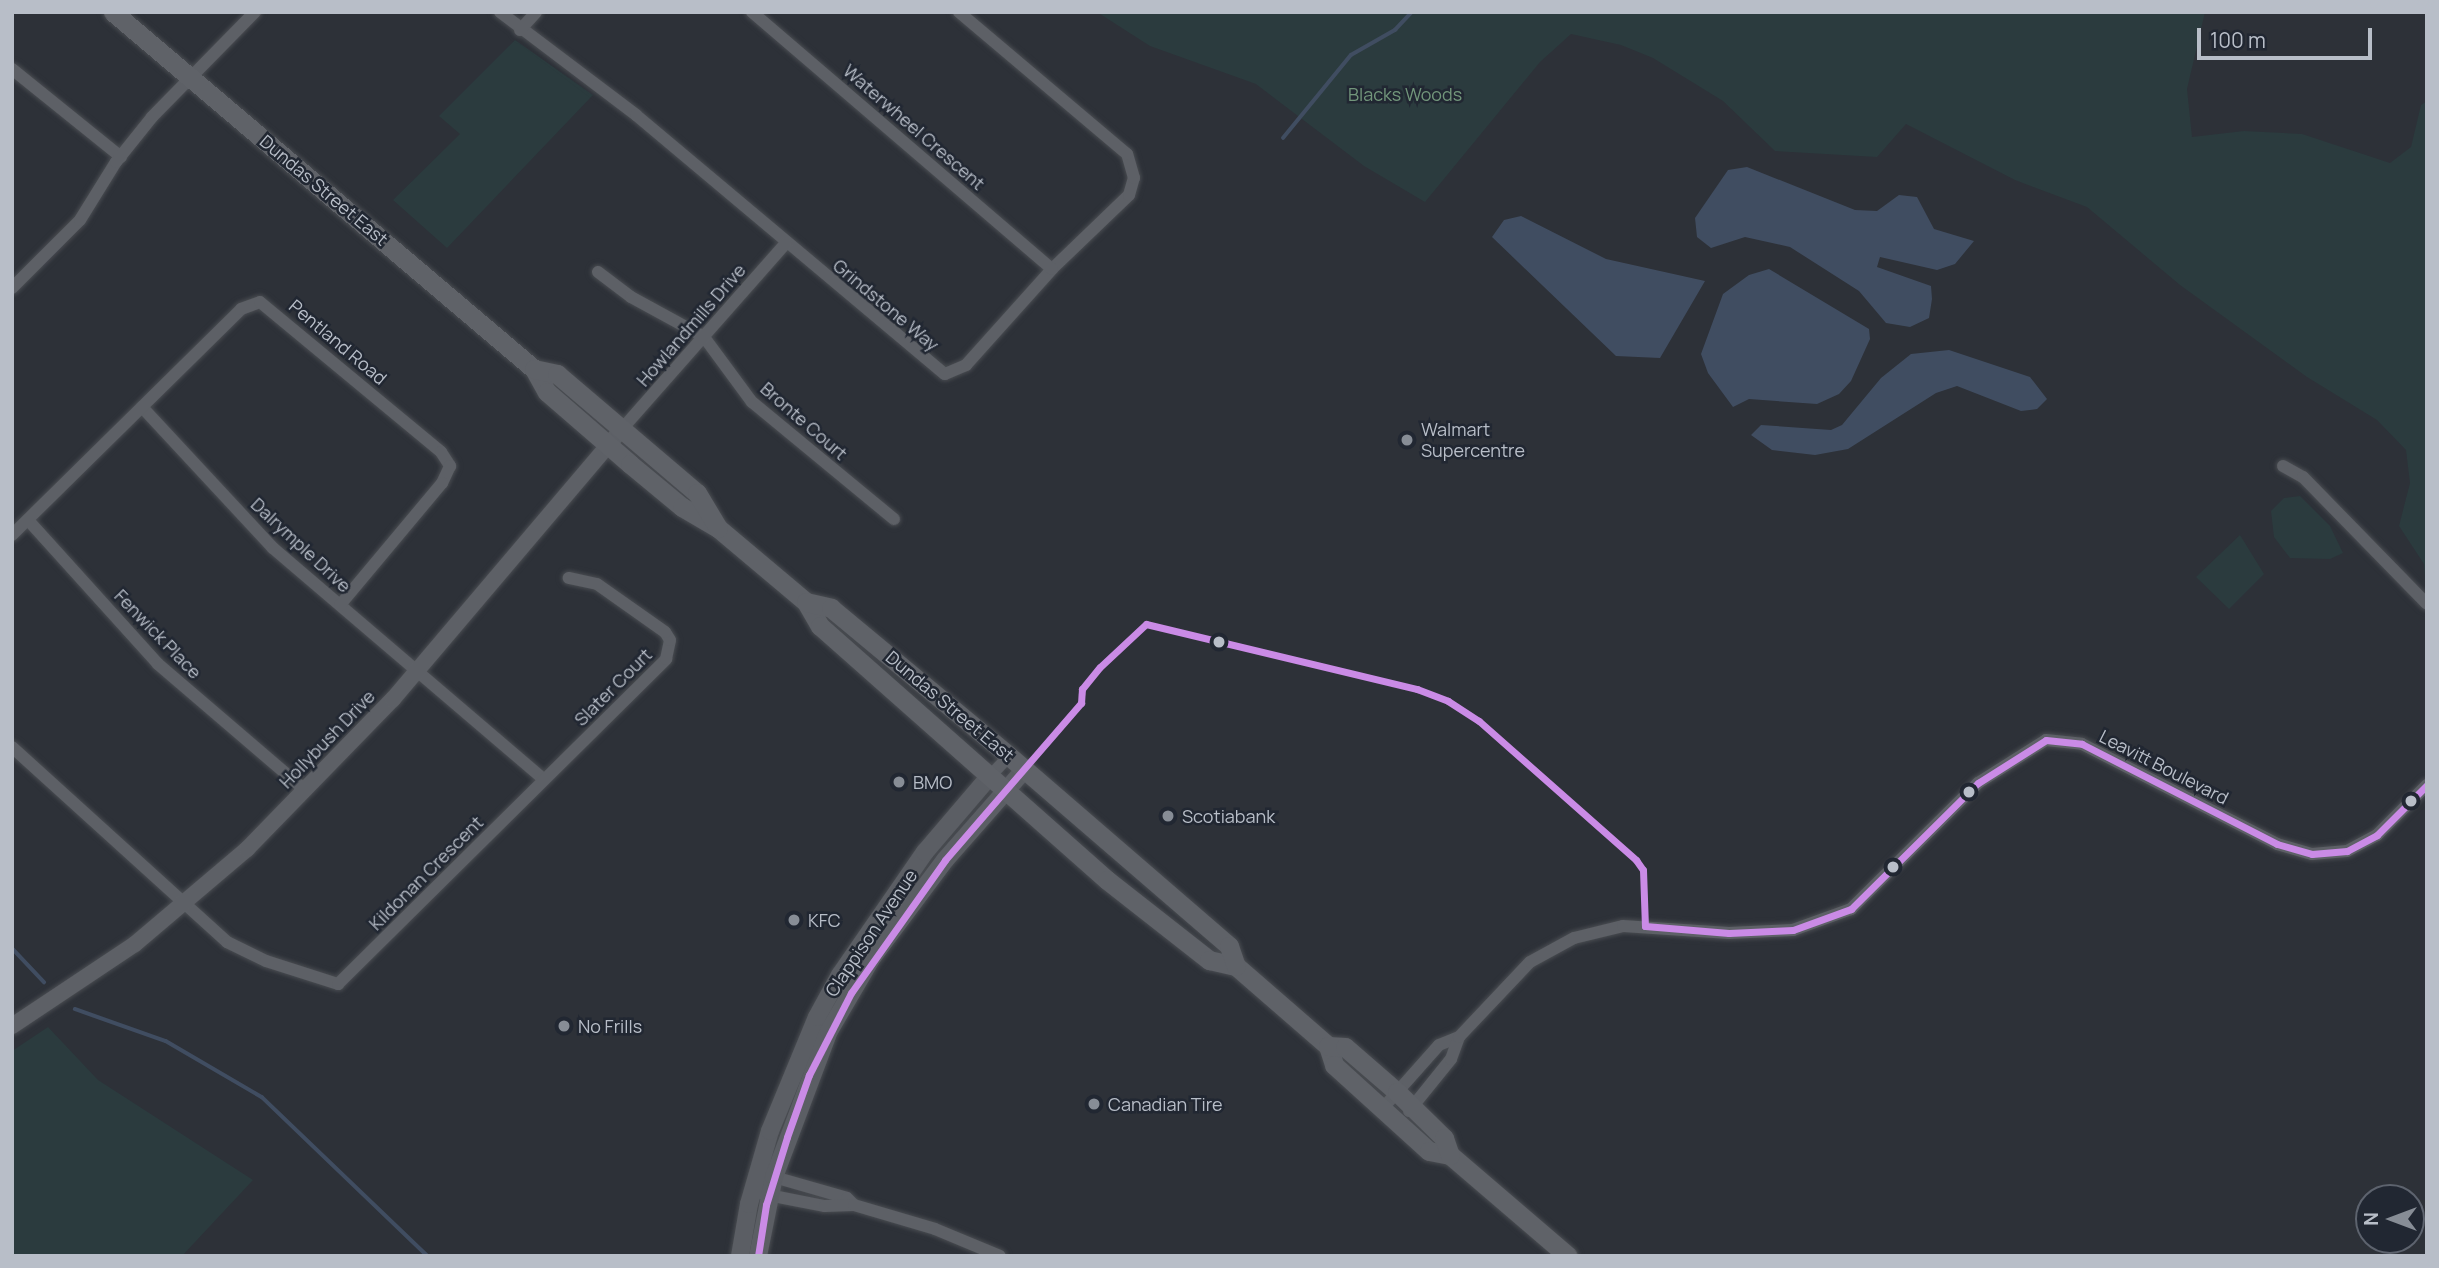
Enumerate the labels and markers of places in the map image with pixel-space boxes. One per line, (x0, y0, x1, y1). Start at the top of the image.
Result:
place label: Walmart Supercentre (1421, 419, 1525, 462)
marker: Walmart Supercentre (1399, 432, 1415, 448)
unlabelled marker (1212, 635, 1226, 649)
place label: BMO (913, 771, 952, 793)
marker: BMO (891, 774, 907, 790)
unlabelled marker (1962, 785, 1976, 799)
unlabelled marker (2404, 794, 2418, 808)
place label: Scotiabank (1182, 805, 1275, 827)
marker: Scotiabank (1160, 808, 1176, 824)
unlabelled marker (1886, 860, 1900, 874)
place label: KFC (808, 909, 841, 931)
marker: KFC (786, 912, 802, 928)
place label: No Frills (578, 1015, 642, 1037)
marker: No Frills (556, 1018, 572, 1034)
place label: Canadian Tire (1108, 1093, 1222, 1115)
marker: Canadian Tire (1086, 1096, 1102, 1112)

